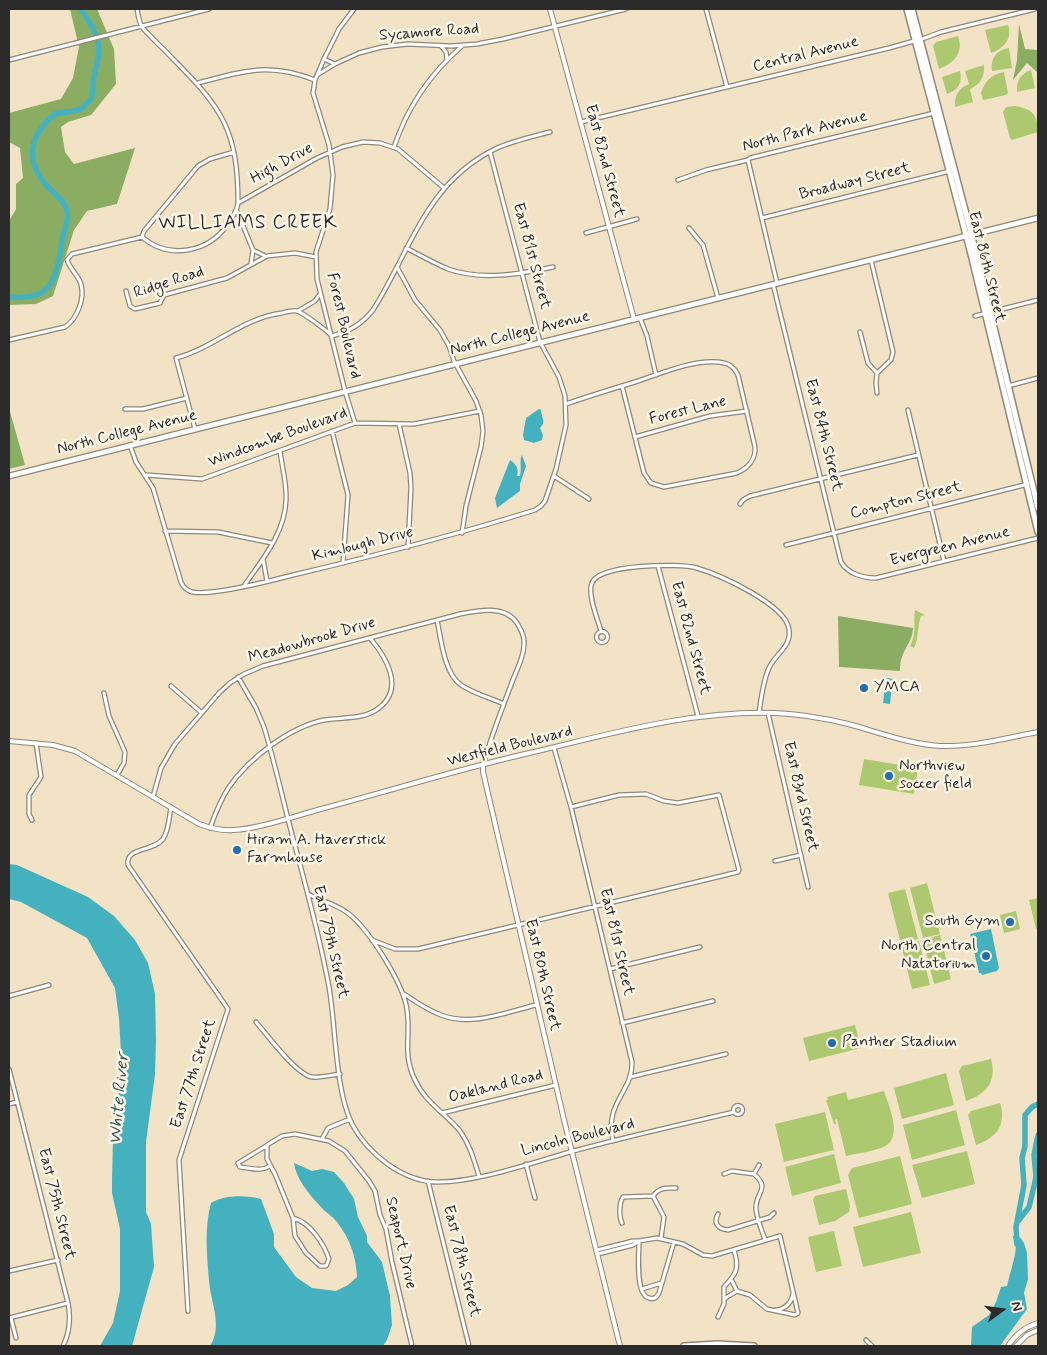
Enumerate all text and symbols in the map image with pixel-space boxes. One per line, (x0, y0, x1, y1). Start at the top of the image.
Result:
street label: Sycamore Road (378, 20, 480, 46)
street label: Central Avenue (751, 33, 861, 77)
street label: East 82nd Street (580, 102, 628, 220)
street label: North Park Avenue (741, 107, 869, 157)
street label: High Drive (247, 139, 317, 189)
street label: Broadway Street (797, 159, 913, 205)
street label: East 81st Street (508, 201, 554, 311)
street label: East 86th Street (963, 209, 1009, 325)
district label: WILLIAMS CREEK (158, 213, 338, 235)
street label: Ridge Road (131, 263, 207, 303)
street label: Forest Boulevard (321, 271, 365, 381)
street label: North College Avenue (448, 307, 592, 361)
street label: East 84th Street (800, 377, 846, 493)
street label: Forest Lane (647, 392, 729, 430)
street label: Windcombe Boulevard (206, 404, 350, 472)
street label: North College Avenue (55, 406, 199, 460)
street label: Compton Street (848, 478, 964, 524)
street label: Kimlough Drive (310, 523, 416, 567)
street label: Evergreen Avenue (888, 523, 1012, 571)
street label: East 82nd Street (666, 579, 714, 697)
street label: Meadowbrook Drive (246, 614, 378, 668)
place label: YMCA (874, 678, 920, 698)
marker: YMCA (858, 682, 870, 694)
street label: Westfield Boulevard (445, 722, 575, 772)
street label: East 83rd Street (778, 740, 822, 854)
place label: Northview soccer field (899, 757, 972, 795)
marker: Northview soccer field (883, 770, 895, 782)
place label: Hiram A. Haverstick Farmhouse (247, 831, 386, 869)
marker: Hiram A. Haverstick Farmhouse (231, 844, 243, 856)
street label: East 79th Street (308, 884, 352, 1000)
street label: East 81st Street (594, 886, 638, 998)
place label: South Gym (925, 912, 1000, 932)
marker: South Gym (1004, 916, 1016, 928)
street label: East 80th Street (520, 917, 564, 1033)
place label: North Central Natatorium (881, 937, 976, 975)
marker: North Central Natatorium (980, 950, 992, 962)
street label: East 77th Street (167, 1017, 221, 1131)
place label: Panther Stadium (842, 1033, 957, 1053)
marker: Panther Stadium (826, 1037, 838, 1049)
water label: White River (105, 1052, 135, 1146)
street label: Oakland Road (447, 1066, 545, 1108)
street label: Lincoln Boulevard (519, 1115, 637, 1161)
street label: East 75th Street (33, 1146, 79, 1262)
street label: Seaport Drive (380, 1195, 420, 1291)
street label: East 78th Street (438, 1203, 484, 1319)
north arrow (977, 1285, 1027, 1335)
text: N (1007, 1300, 1026, 1313)

